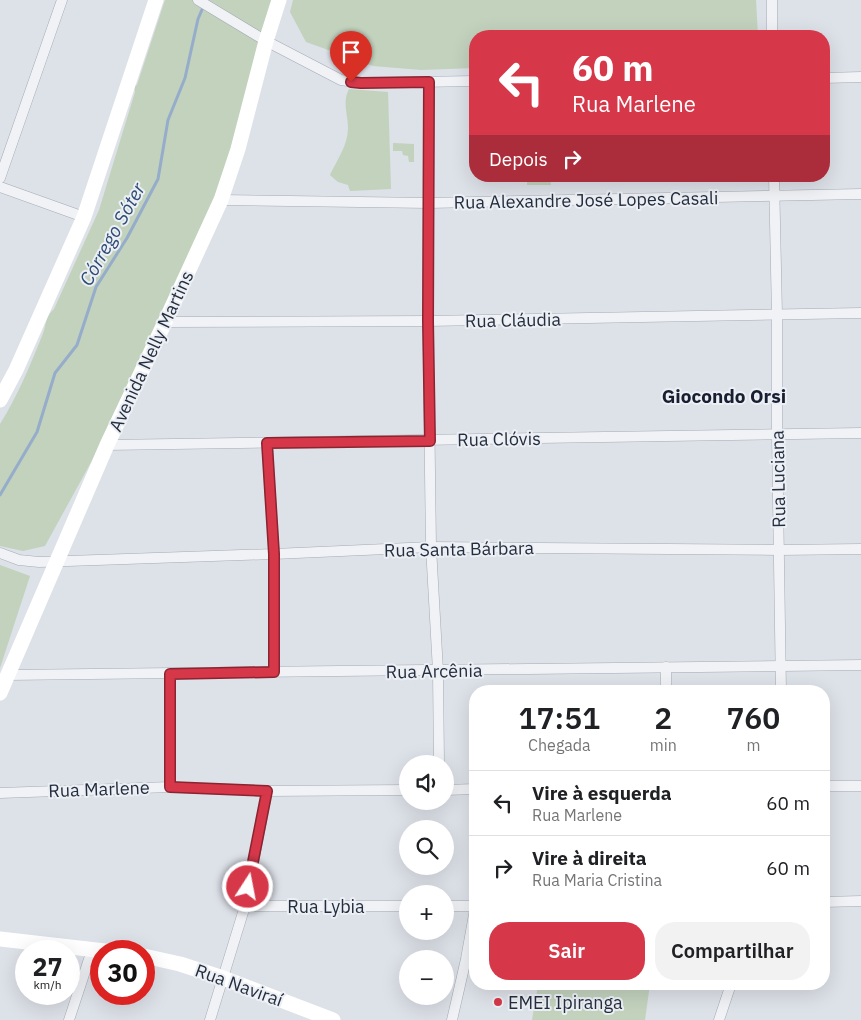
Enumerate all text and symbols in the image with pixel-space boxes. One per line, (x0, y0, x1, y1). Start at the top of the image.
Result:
pin (330, 31, 372, 82)
icon: arrive (337, 38, 365, 66)
text: 60 m (572, 45, 654, 91)
icon: left (489, 50, 554, 115)
text: Rua Marlene (572, 89, 696, 118)
icon: right (558, 145, 586, 173)
text: Depois (489, 147, 548, 171)
water label: Córrego Sóter (74, 177, 151, 290)
street label: Rua Alexandre José Lopes Casali (453, 186, 719, 214)
street label: Avenida Nelly Martins (104, 267, 198, 435)
street label: Rua Cláudia (465, 308, 562, 332)
district label: Giocondo Orsi (662, 384, 786, 408)
street label: Rua Clóvis (457, 427, 541, 451)
street label: Rua Luciana (766, 430, 790, 528)
street label: Rua Santa Bárbara (384, 536, 535, 562)
street label: Rua Arcênia (385, 659, 483, 683)
text: 17:51 (519, 698, 600, 737)
text: 2 (654, 698, 672, 737)
text: 760 (726, 698, 780, 737)
text: Chegada (528, 735, 591, 755)
text: min (650, 735, 677, 755)
text: m (746, 735, 760, 755)
map controls (399, 755, 454, 1005)
button: sound (399, 755, 454, 810)
street label: Rua Marlene (48, 776, 150, 802)
text: Vire à esquerda (532, 781, 672, 805)
icon: left (489, 789, 517, 817)
text: 60 m (766, 791, 810, 815)
text: Rua Marlene (532, 805, 622, 825)
button: search (399, 820, 454, 875)
text: Vire à direita (532, 846, 647, 870)
icon: right (489, 854, 517, 882)
text: 60 m (766, 856, 810, 880)
position arrow (221, 860, 273, 912)
text: Rua Maria Cristina (532, 870, 662, 890)
button: + (399, 885, 454, 940)
street label: Rua Lybia (287, 895, 365, 918)
button: Sair (489, 922, 645, 980)
button: Compartilhar (655, 922, 810, 980)
speed limit sign: 30 (90, 940, 155, 1005)
text: 27 (32, 950, 63, 983)
button: − (399, 950, 454, 1005)
street label: Rua Naviraí (192, 958, 287, 1012)
text: km/h (33, 977, 62, 992)
place label: EMEI Ipiranga (508, 991, 623, 1014)
marker: EMEI Ipiranga (492, 996, 504, 1008)

